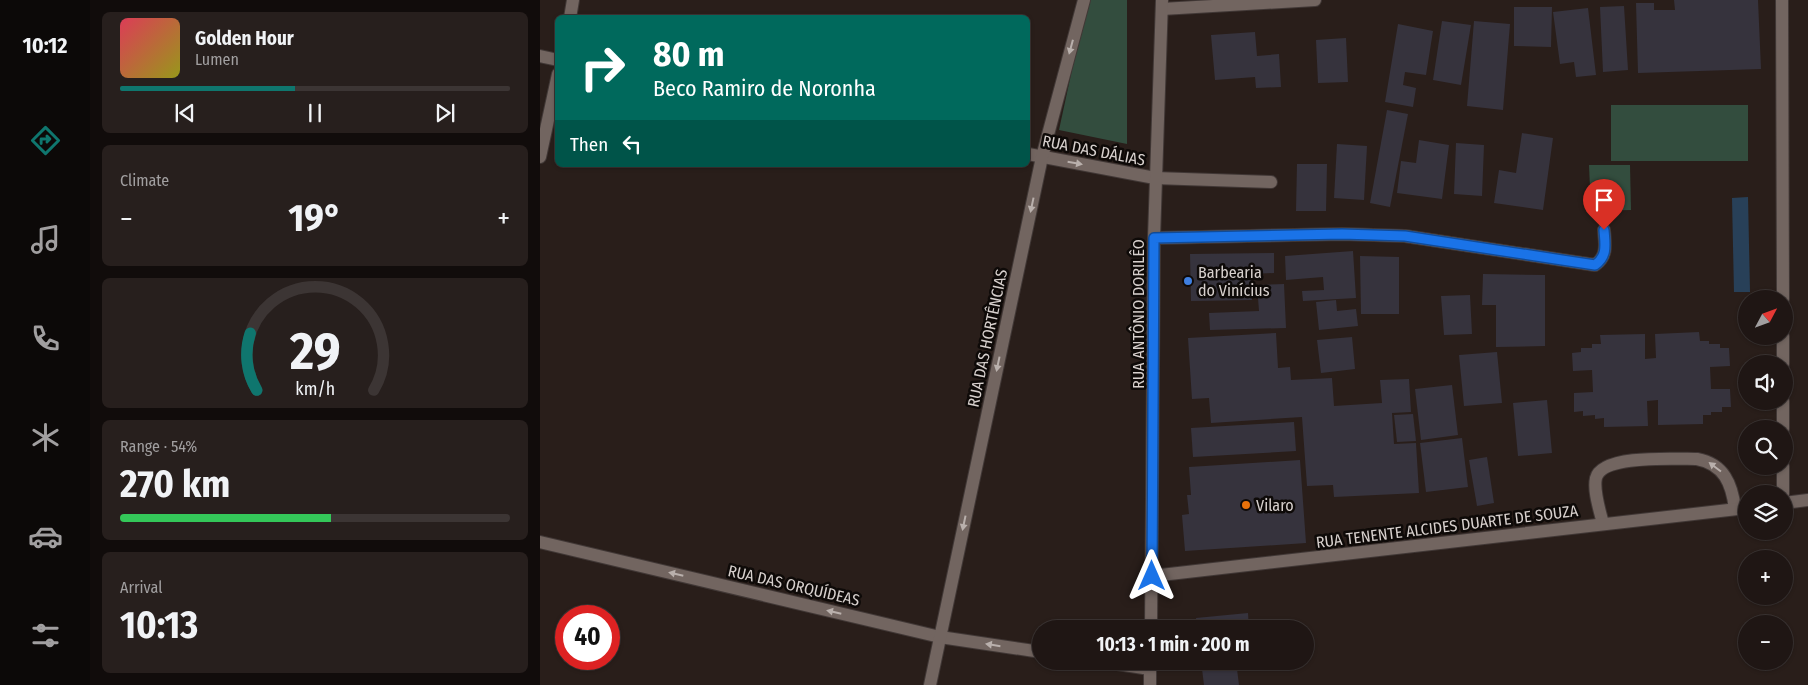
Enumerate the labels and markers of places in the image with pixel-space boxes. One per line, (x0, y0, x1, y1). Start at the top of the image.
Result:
pin (1583, 179, 1625, 230)
place label: Barbearia do Vinícius (1198, 263, 1270, 300)
marker: Barbearia do Vinícius (1182, 275, 1194, 287)
place label: Vilaro (1256, 496, 1294, 515)
marker: Vilaro (1240, 499, 1252, 511)

